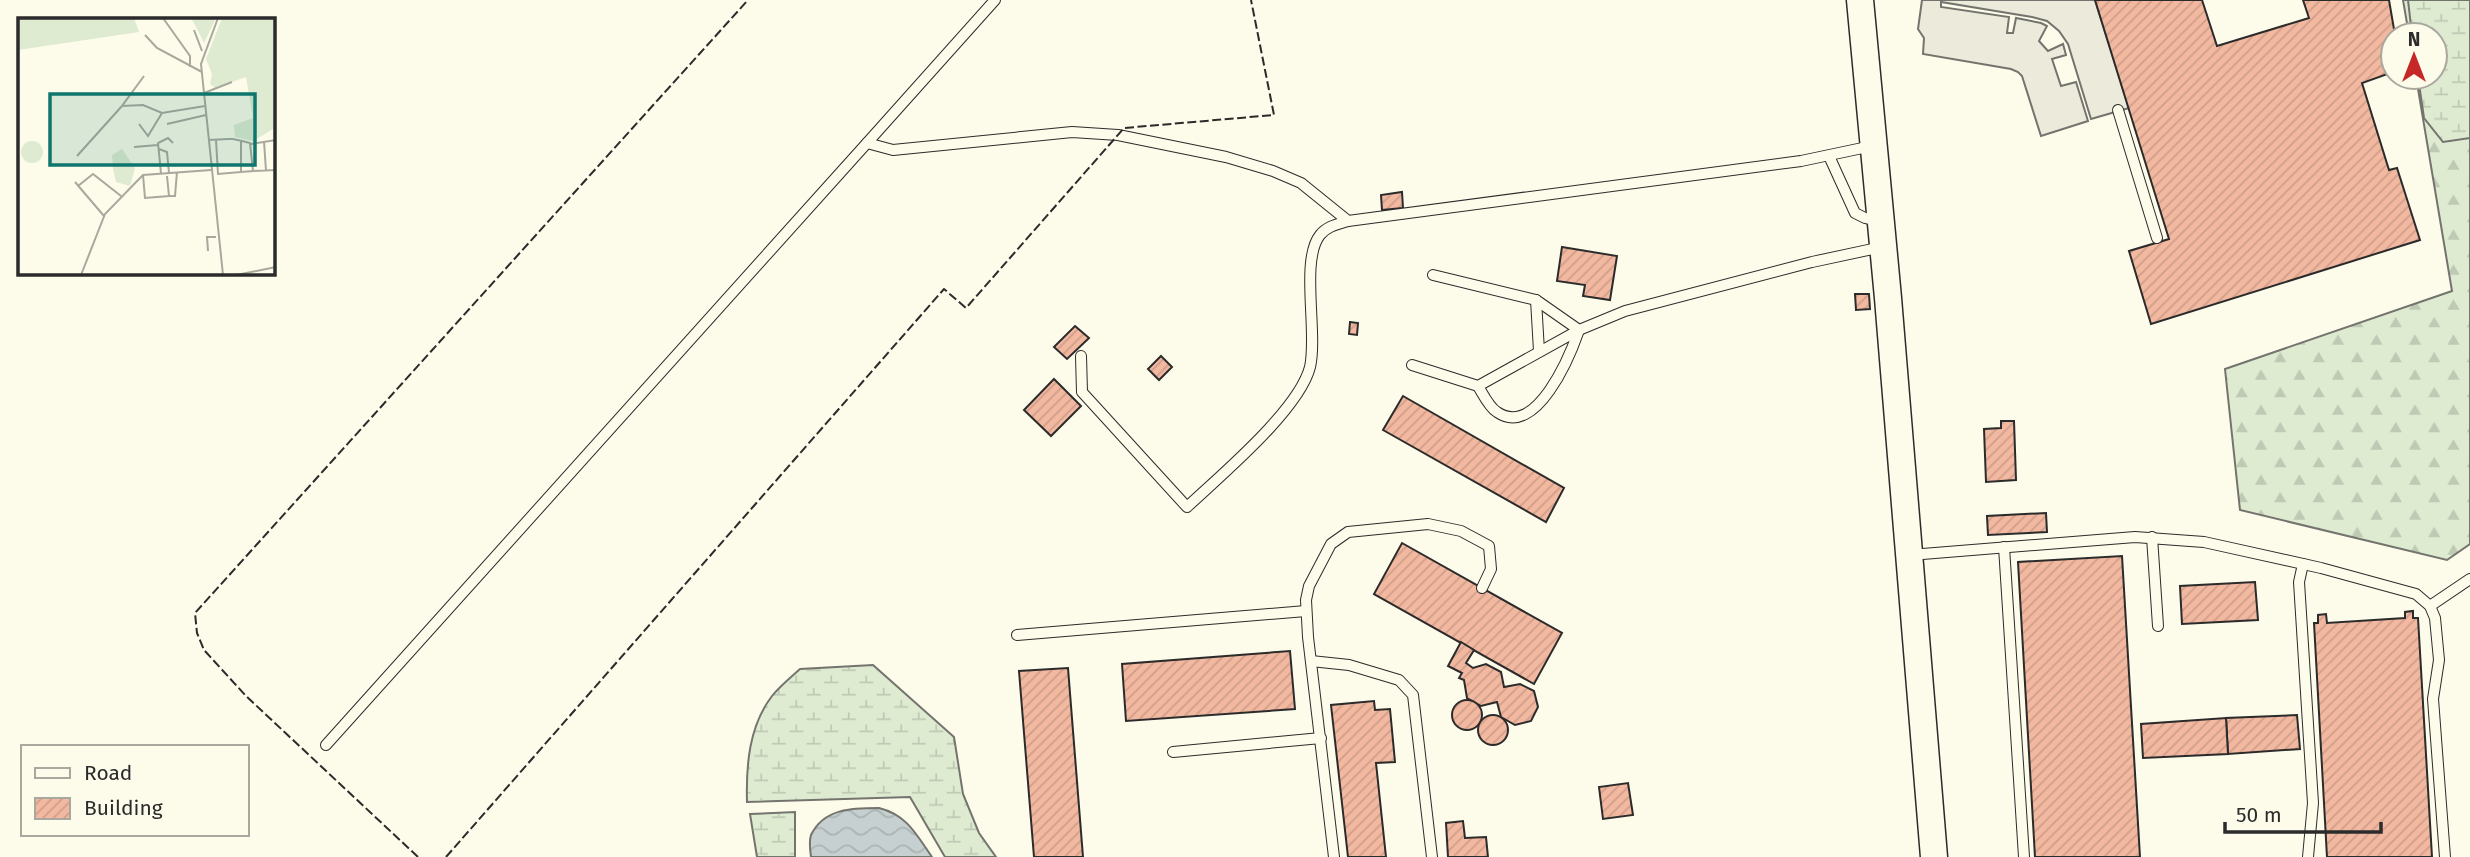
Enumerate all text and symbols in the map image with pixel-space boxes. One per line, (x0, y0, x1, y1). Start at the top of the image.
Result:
inset map (18, 18, 275, 275)
north arrow (2379, 21, 2449, 91)
text: N (2408, 28, 2420, 51)
legend (21, 745, 248, 836)
text: Road (84, 760, 132, 786)
scale bar (2225, 790, 2381, 834)
text: Building (84, 795, 163, 821)
text: 50 m (2236, 802, 2282, 828)

